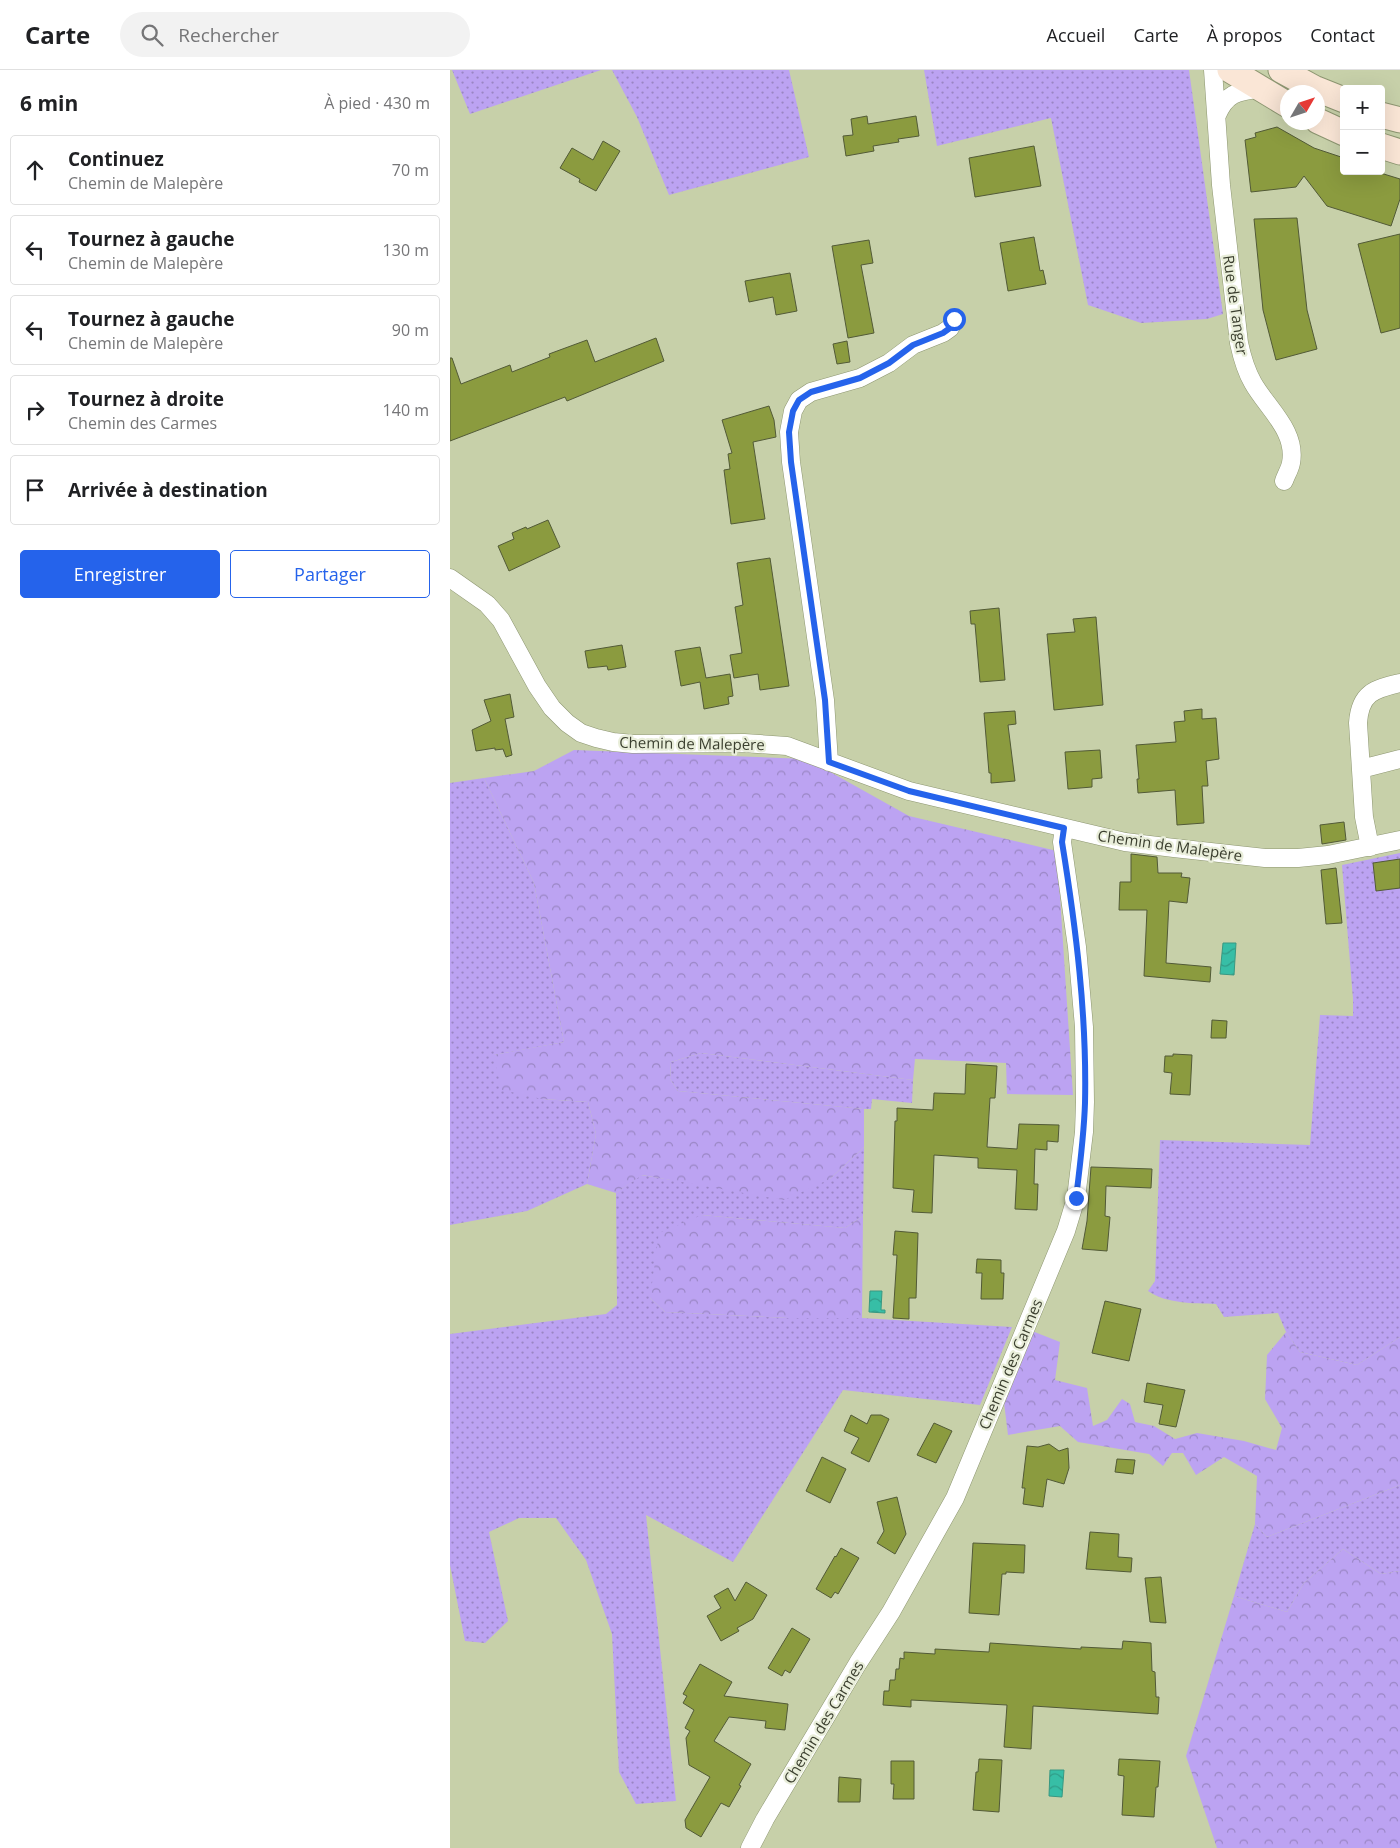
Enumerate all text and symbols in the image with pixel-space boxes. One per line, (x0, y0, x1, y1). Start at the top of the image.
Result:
search box (120, 12, 470, 57)
text: Carte (25, 18, 90, 51)
icon: search (138, 21, 166, 49)
text: Rechercher (178, 22, 279, 48)
text: Accueil (1047, 23, 1105, 47)
text: Carte (1133, 23, 1179, 47)
text: À propos (1207, 23, 1282, 47)
text: Contact (1310, 23, 1375, 47)
north arrow (1280, 85, 1325, 130)
map controls (1340, 85, 1385, 175)
button: + (1340, 85, 1385, 130)
text: 6 min (20, 89, 78, 117)
text: À pied · 430 m (324, 92, 430, 114)
button: − (1340, 130, 1385, 175)
text: Continuez (68, 146, 164, 172)
icon: ahead (21, 156, 49, 184)
text: 70 m (392, 159, 429, 181)
text: Chemin de Malepère (68, 172, 223, 194)
text: Tournez à gauche (68, 226, 234, 252)
icon: left (21, 236, 49, 264)
text: 130 m (383, 239, 429, 261)
text: Chemin de Malepère (68, 252, 223, 274)
street label: Rue de Tanger (1219, 254, 1253, 356)
text: Tournez à gauche (68, 306, 234, 332)
route start (943, 308, 966, 331)
icon: left (21, 316, 49, 344)
text: 90 m (392, 319, 429, 341)
text: Chemin de Malepère (68, 332, 223, 354)
text: Tournez à droite (68, 386, 224, 412)
icon: right (21, 396, 49, 424)
text: 140 m (383, 399, 429, 421)
text: Chemin des Carmes (68, 412, 217, 434)
icon: arrive (21, 476, 49, 504)
text: Arrivée à destination (68, 477, 268, 503)
button: Enregistrer (20, 550, 220, 598)
button: Partager (230, 550, 430, 598)
street label: Chemin de Malepère (619, 732, 765, 754)
street label: Chemin de Malepère (1097, 825, 1243, 865)
route end (1065, 1187, 1088, 1210)
street label: Chemin des Carmes (973, 1296, 1047, 1432)
street label: Chemin des Carmes (778, 1657, 868, 1787)

